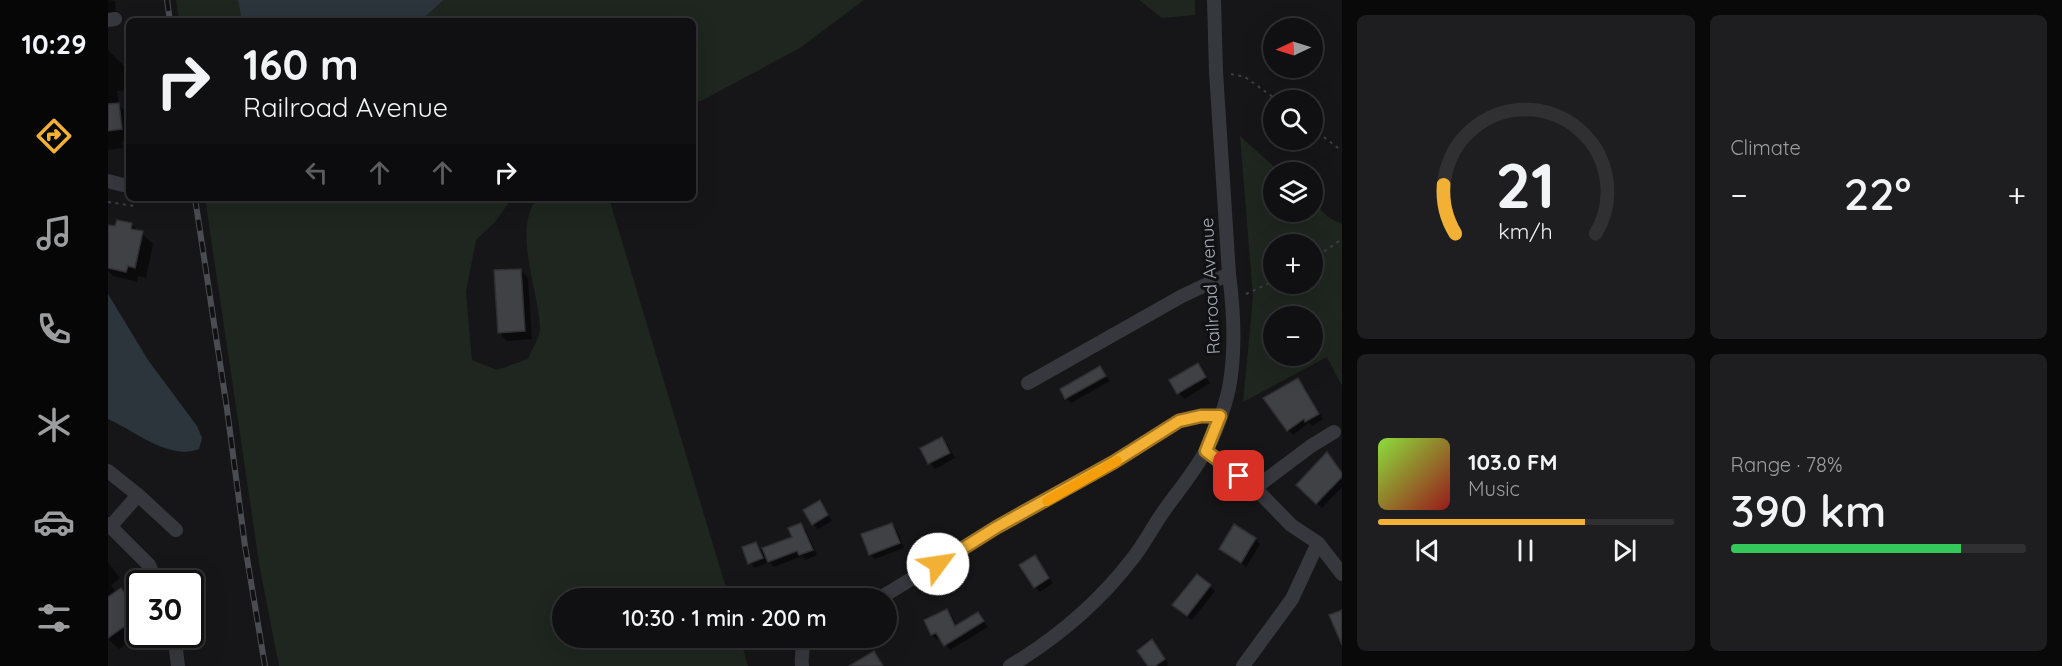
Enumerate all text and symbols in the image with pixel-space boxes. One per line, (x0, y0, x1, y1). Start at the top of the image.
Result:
north arrow (1263, 18, 1323, 78)
map controls (1263, 18, 1323, 366)
text: 10:29 (21, 27, 87, 61)
text: 160 m (243, 38, 359, 91)
icon: right (144, 42, 222, 120)
text: Railroad Avenue (243, 90, 448, 124)
button: search (1263, 90, 1323, 150)
icon: directions (33, 115, 75, 157)
text: Climate (1731, 135, 1801, 160)
text: 21 (1496, 146, 1556, 224)
icon: left (300, 156, 333, 189)
icon: ahead (363, 156, 396, 189)
icon: ahead (426, 156, 459, 189)
icon: right (489, 156, 522, 189)
button: layers (1263, 162, 1323, 222)
text: 22° (1844, 165, 1911, 221)
text: − (1731, 174, 1748, 215)
text: + (2007, 174, 2026, 215)
icon: music (33, 212, 75, 254)
street label: Railroad Avenue (1195, 217, 1225, 355)
text: km/h (1499, 218, 1553, 244)
button: + (1263, 234, 1323, 294)
button: − (1263, 306, 1323, 366)
icon: phone (33, 308, 75, 350)
icon: climate (33, 404, 75, 446)
text: 103.0 FM (1468, 448, 1557, 476)
pin (1213, 450, 1264, 501)
text: Range · 78% (1731, 452, 1842, 477)
icon: arrive (1222, 459, 1255, 492)
text: Music (1468, 476, 1520, 501)
text: 390 km (1731, 482, 1886, 538)
icon: car (33, 501, 75, 543)
position arrow (906, 532, 970, 596)
icon: previous (1411, 534, 1444, 567)
icon: pause (1509, 534, 1542, 567)
icon: next (1608, 534, 1641, 567)
speed limit sign: 30 (126, 570, 204, 648)
icon: filters (33, 597, 75, 639)
text: 10:30 · 1 min · 200 m (622, 604, 827, 632)

